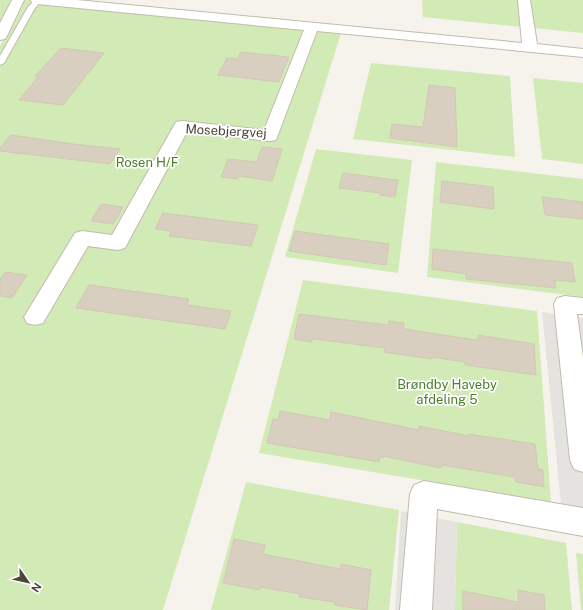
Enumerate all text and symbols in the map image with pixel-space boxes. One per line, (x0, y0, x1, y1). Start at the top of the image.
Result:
street label: Mosebjergvej (185, 121, 267, 141)
park label: Rosen H/F (116, 155, 179, 170)
park label: Brøndby Haveby afdeling 5 (397, 377, 497, 407)
north arrow (8, 562, 48, 602)
text: N (29, 581, 44, 595)

